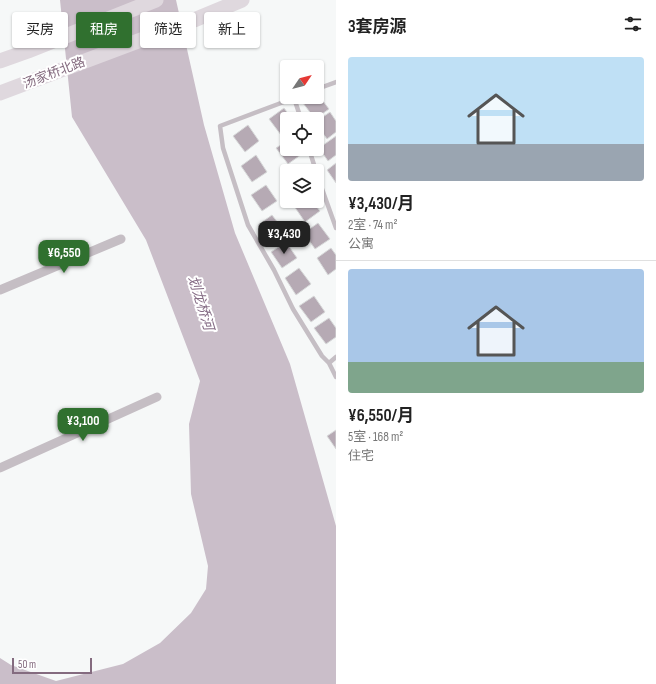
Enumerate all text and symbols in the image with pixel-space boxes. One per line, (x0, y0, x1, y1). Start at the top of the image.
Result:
chip: 买房 (12, 12, 68, 48)
chip: 租房 (76, 12, 132, 48)
chip: 筛选 (140, 12, 196, 48)
chip: 新上 (204, 12, 260, 48)
icon: filters (622, 13, 644, 35)
text: 3套房源 (348, 17, 407, 37)
street label: 汤家桥北路 (21, 54, 87, 92)
north arrow (280, 60, 324, 104)
map controls (280, 60, 324, 208)
icon: home (460, 83, 532, 155)
button: locate (280, 112, 324, 156)
button: layers (280, 164, 324, 208)
text: ¥3,430/月 (348, 194, 415, 214)
text: 2室 · 74 m² (348, 217, 398, 233)
pin: ¥3,430 (251, 221, 317, 255)
text: ¥3,430 (267, 226, 301, 242)
text: 公寓 (348, 236, 374, 252)
pin: ¥6,550 (31, 240, 97, 274)
text: ¥6,550 (47, 245, 81, 261)
water label: 划龙桥河 (185, 274, 218, 335)
icon: home (460, 295, 532, 367)
text: ¥6,550/月 (348, 406, 414, 426)
pin: ¥3,100 (50, 408, 116, 442)
text: ¥3,100 (67, 413, 99, 429)
text: 5室 · 168 m² (348, 429, 403, 445)
text: 住宅 (348, 448, 374, 464)
scale bar (12, 656, 92, 675)
text: 50 m (18, 658, 36, 671)

